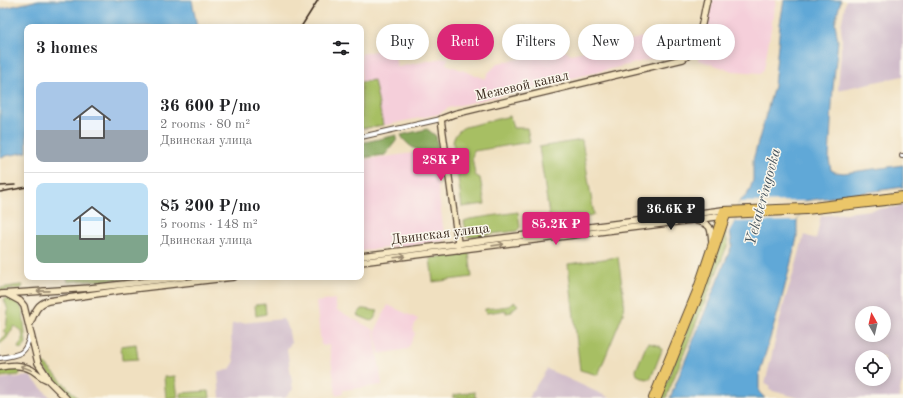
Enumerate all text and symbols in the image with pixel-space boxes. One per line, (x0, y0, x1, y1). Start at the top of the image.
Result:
chip: Buy (376, 24, 429, 60)
chip: Rent (437, 24, 494, 60)
chip: Filters (502, 24, 570, 60)
chip: New (578, 24, 634, 60)
chip: Apartment (642, 24, 735, 60)
icon: filters (330, 37, 352, 59)
text: 3 homes (36, 40, 98, 57)
street label: Межевой канал (474, 68, 570, 104)
icon: home (68, 98, 116, 146)
text: 36 600 ₽/mo (160, 98, 261, 115)
text: 2 rooms · 80 m² (160, 118, 250, 131)
text: Двинская улица (160, 134, 252, 147)
water label: Yekateringovka (744, 147, 784, 247)
pin: 28K ₽ (413, 148, 469, 182)
text: 28K ₽ (422, 154, 460, 167)
pin: 36.6K ₽ (634, 197, 708, 231)
text: 85 200 ₽/mo (160, 198, 261, 215)
icon: home (68, 199, 116, 247)
text: 36.6K ₽ (646, 203, 696, 216)
pin: 85.2K ₽ (519, 212, 593, 246)
text: 5 rooms · 148 m² (160, 218, 258, 231)
text: 85.2K ₽ (531, 218, 581, 231)
street label: Двинская улица (390, 221, 490, 247)
text: Двинская улица (160, 234, 252, 247)
one-way arrow (491, 241, 504, 249)
one-way arrow (393, 253, 406, 261)
one-way arrow (37, 287, 50, 295)
north arrow (855, 306, 891, 342)
map controls (855, 306, 891, 386)
button: locate (855, 350, 891, 386)
one-way arrow (20, 363, 32, 371)

